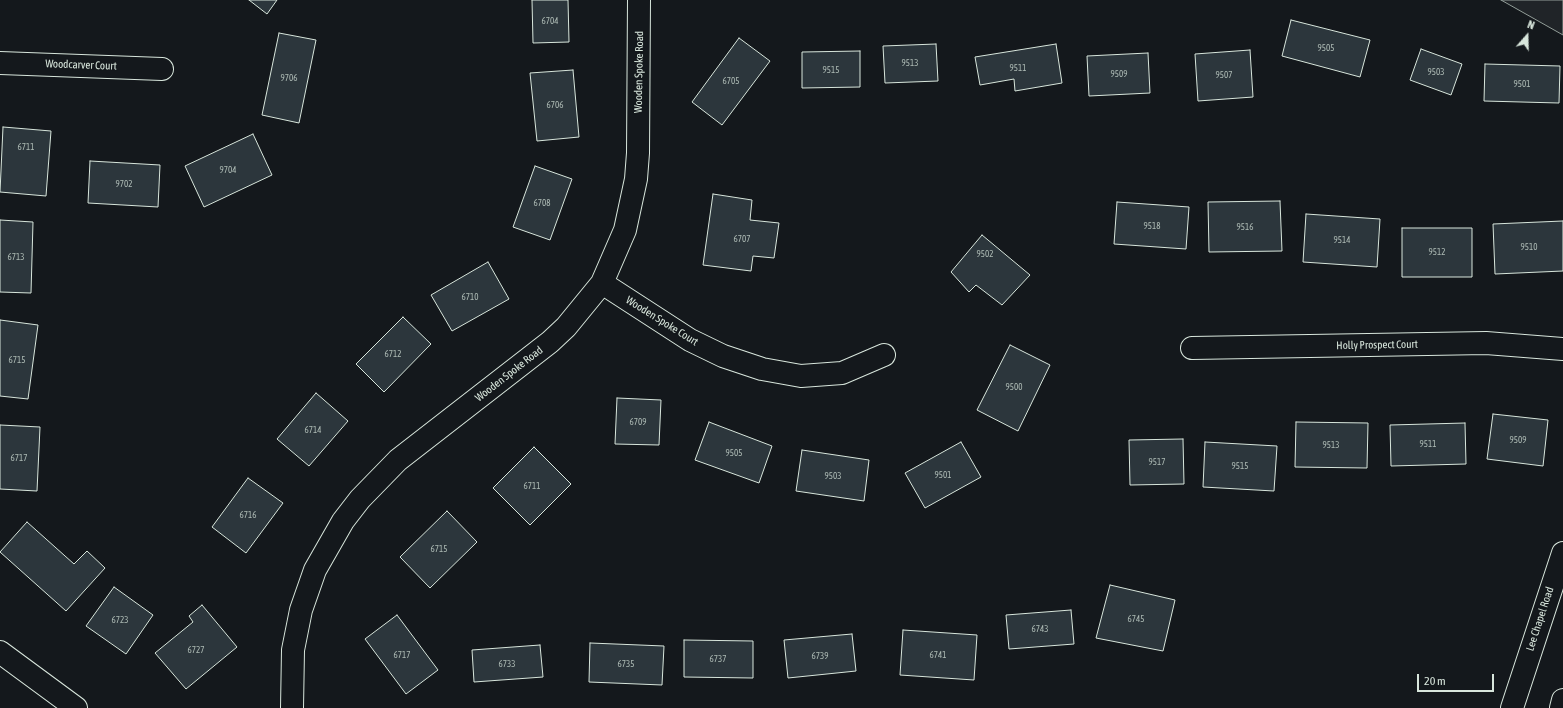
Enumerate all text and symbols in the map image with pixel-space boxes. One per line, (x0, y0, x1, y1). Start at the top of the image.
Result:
house number: 6704 (542, 16, 558, 26)
north arrow (1507, 16, 1547, 56)
text: N (1526, 18, 1536, 31)
street label: Wooden Spoke Road (632, 31, 646, 113)
house number: 9505 (1318, 43, 1334, 53)
street label: Woodcarver Court (45, 57, 117, 73)
house number: 9513 (902, 58, 918, 68)
house number: 9511 (1010, 63, 1026, 73)
house number: 9515 (823, 65, 839, 75)
house number: 9503 (1428, 67, 1444, 77)
house number: 9509 (1111, 69, 1127, 79)
house number: 9507 (1216, 70, 1232, 80)
house number: 9706 (281, 73, 297, 83)
house number: 6705 (723, 76, 739, 86)
house number: 9501 (1514, 79, 1530, 89)
house number: 6706 (547, 100, 563, 110)
house number: 6711 (18, 142, 34, 152)
house number: 9704 (220, 165, 236, 175)
house number: 9702 (116, 179, 132, 189)
house number: 6708 (534, 198, 550, 208)
house number: 9518 (1144, 221, 1160, 231)
house number: 9516 (1237, 222, 1253, 232)
house number: 6707 (734, 234, 750, 244)
house number: 9514 (1334, 235, 1350, 245)
house number: 9510 (1521, 242, 1537, 252)
house number: 9512 (1429, 247, 1445, 257)
house number: 9502 (977, 249, 993, 259)
house number: 6713 (8, 252, 24, 262)
house number: 6710 (462, 292, 478, 302)
street label: Wooden Spoke Court (623, 293, 701, 349)
street label: Holly Prospect Court (1336, 338, 1418, 352)
street label: Wooden Spoke Road (473, 344, 545, 404)
house number: 6712 (385, 349, 401, 359)
house number: 6715 (9, 355, 25, 365)
house number: 9500 (1006, 382, 1022, 392)
house number: 6709 (630, 417, 646, 427)
house number: 6714 (305, 425, 321, 435)
house number: 9509 (1510, 435, 1526, 445)
house number: 9511 (1420, 439, 1436, 449)
house number: 9513 (1323, 440, 1339, 450)
house number: 9505 (726, 448, 742, 458)
house number: 6717 (11, 453, 27, 463)
house number: 9517 (1149, 457, 1165, 467)
house number: 9515 (1232, 461, 1248, 471)
house number: 9501 (935, 470, 951, 480)
house number: 9503 (825, 471, 841, 481)
house number: 6711 (524, 481, 540, 491)
house number: 6716 (240, 510, 256, 520)
house number: 6715 (431, 544, 447, 554)
street label: Lee Chapel Road (1523, 585, 1557, 653)
house number: 6745 (1128, 614, 1144, 624)
house number: 6723 (112, 615, 128, 625)
house number: 6743 (1032, 624, 1048, 634)
house number: 6727 (188, 645, 204, 655)
house number: 6717 (394, 650, 410, 660)
house number: 6741 (930, 650, 946, 660)
house number: 6739 (812, 651, 828, 661)
house number: 6737 (710, 654, 726, 664)
house number: 6733 (499, 659, 515, 669)
house number: 6735 (618, 659, 634, 669)
scale bar (1419, 666, 1496, 692)
text: 20 m (1424, 674, 1446, 688)

